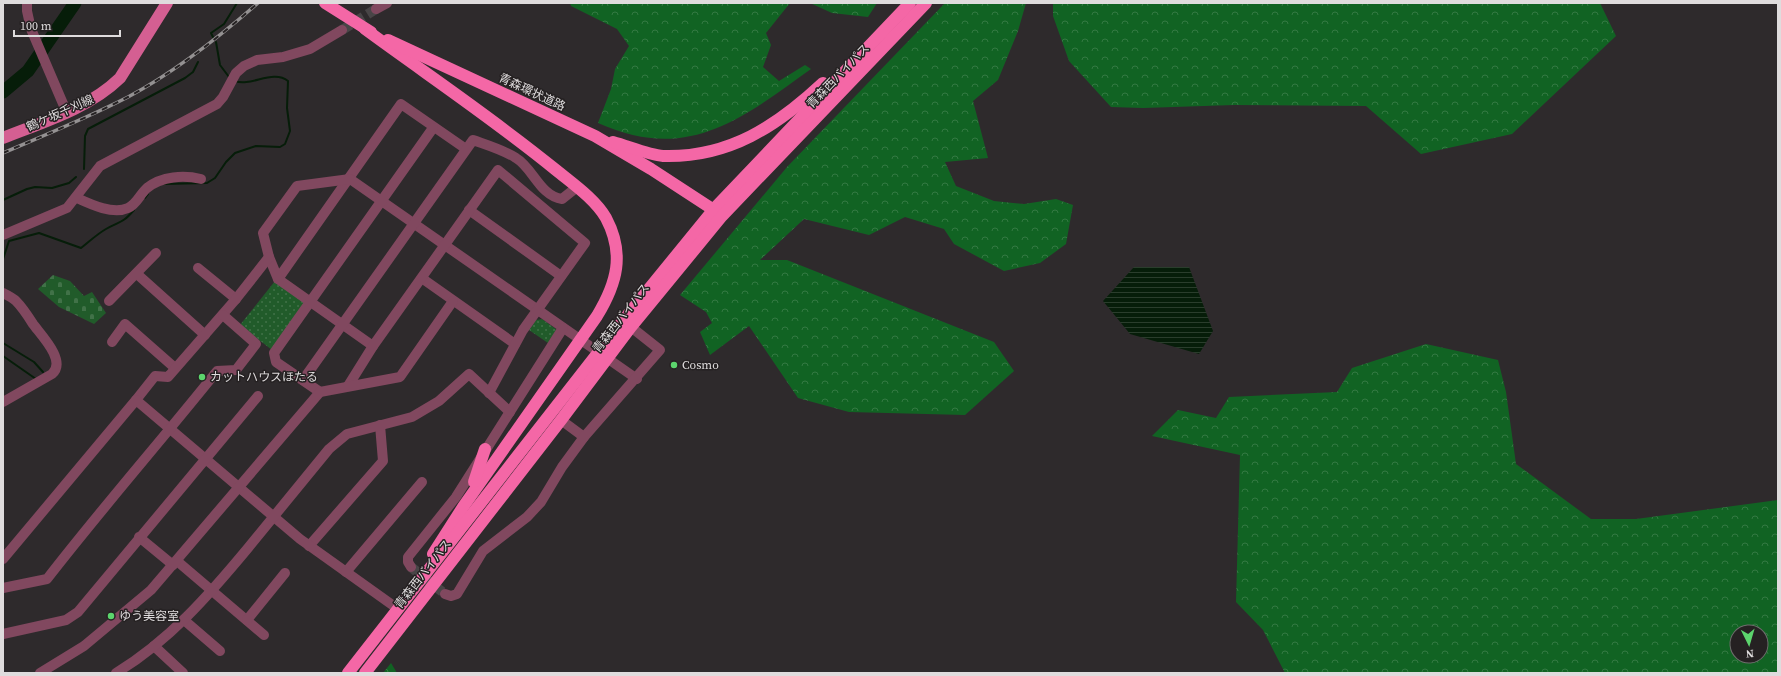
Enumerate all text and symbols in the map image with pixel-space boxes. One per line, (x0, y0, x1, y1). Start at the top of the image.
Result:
scale bar (14, 12, 120, 38)
text: 100 m (20, 18, 52, 34)
street label: 青森西バイパス (803, 40, 873, 112)
street label: 青森環状道路 (496, 70, 568, 114)
street label: 鶴ケ坂千刈線 (24, 91, 96, 135)
street label: 青森西バイパス (589, 280, 653, 356)
place label: Cosmo (682, 357, 719, 373)
marker: Cosmo (669, 360, 679, 370)
place label: カットハウスほたる (210, 369, 318, 385)
marker: カットハウスほたる (197, 372, 207, 382)
street label: 青森西バイパス (391, 536, 455, 612)
place label: ゆう美容室 (119, 608, 179, 624)
marker: ゆう美容室 (106, 611, 116, 621)
north arrow (1729, 624, 1769, 664)
text: N (1745, 646, 1754, 661)

